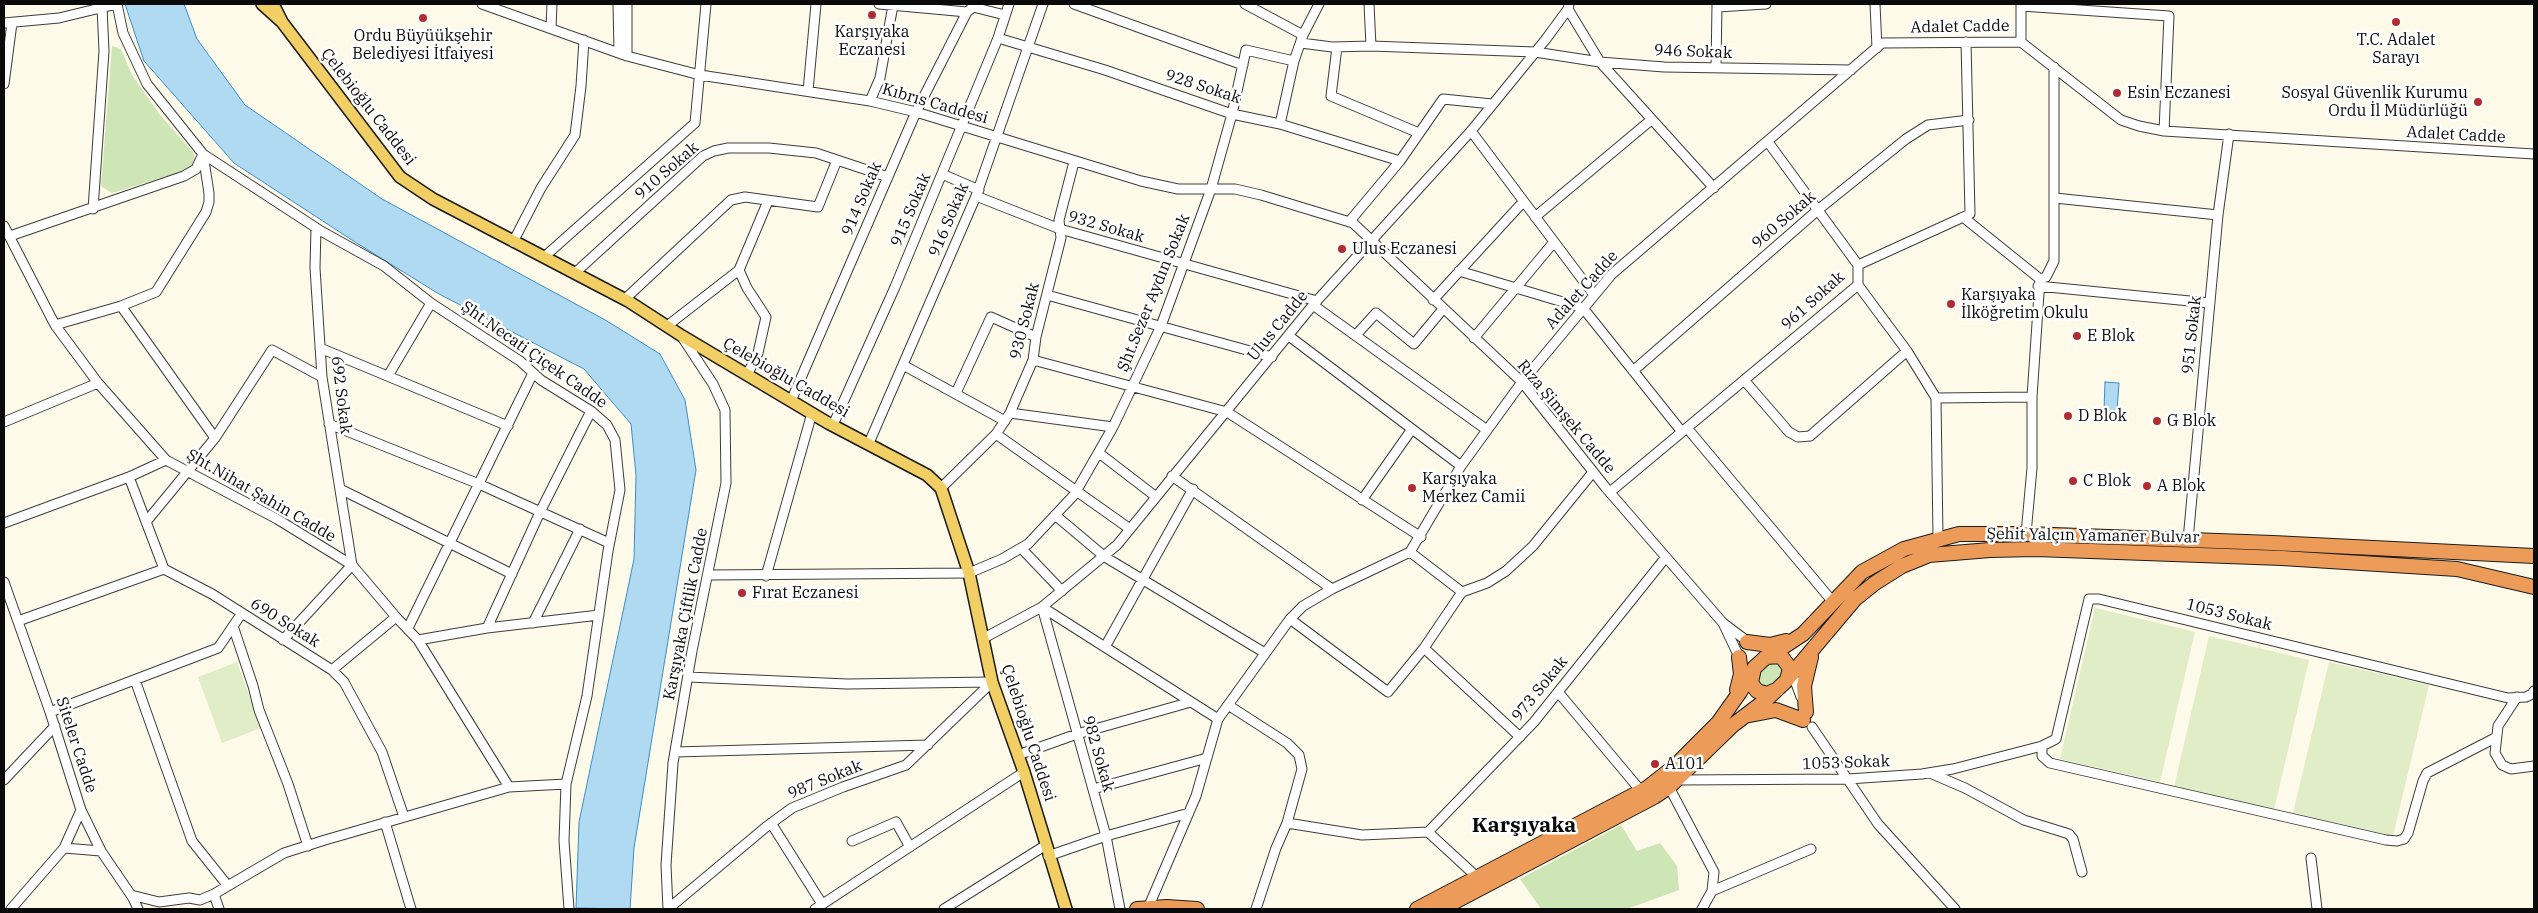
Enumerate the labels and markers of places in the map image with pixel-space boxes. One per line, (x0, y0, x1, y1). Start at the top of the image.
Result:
marker: Karşıyaka Eczanesi (866, 9, 878, 21)
marker: Ordu Büyüükşehir Belediyesi İtfaiyesi (417, 12, 429, 24)
marker: T.C. Adalet Sarayı (2390, 16, 2402, 28)
place label: Karşıyaka Eczanesi (835, 22, 909, 60)
place label: Ordu Büyüükşehir Belediyesi İtfaiyesi (352, 26, 494, 64)
place label: T.C. Adalet Sarayı (2356, 30, 2436, 68)
place label: Esin Eczanesi (2127, 83, 2231, 103)
place label: Sosyal Güvenlik Kurumu Ordu İl Müdürlüğü (2281, 83, 2468, 121)
marker: Esin Eczanesi (2111, 87, 2123, 99)
marker: Sosyal Güvenlik Kurumu Ordu İl Müdürlüğü (2472, 96, 2484, 108)
place label: Ulus Eczanesi (1352, 239, 1457, 259)
marker: Ulus Eczanesi (1336, 243, 1348, 255)
place label: Karşıyaka İlköğretim Okulu (1961, 285, 2089, 323)
marker: Karşıyaka İlköğretim Okulu (1945, 298, 1957, 310)
place label: E Blok (2087, 326, 2135, 346)
marker: E Blok (2071, 330, 2083, 342)
place label: D Blok (2078, 406, 2127, 426)
marker: D Blok (2062, 410, 2074, 422)
place label: G Blok (2167, 411, 2216, 431)
marker: G Blok (2151, 415, 2163, 427)
place label: Karşıyaka Merkez Camii (1422, 469, 1525, 507)
place label: C Blok (2083, 471, 2131, 491)
marker: C Blok (2067, 475, 2079, 487)
place label: A Blok (2157, 476, 2206, 496)
marker: A Blok (2141, 480, 2153, 492)
marker: Karşıyaka Merkez Camii (1406, 482, 1418, 494)
place label: Fırat Eczanesi (752, 583, 859, 603)
marker: Fırat Eczanesi (736, 587, 748, 599)
place label: A101 (1665, 754, 1705, 774)
marker: A101 (1649, 758, 1661, 770)

